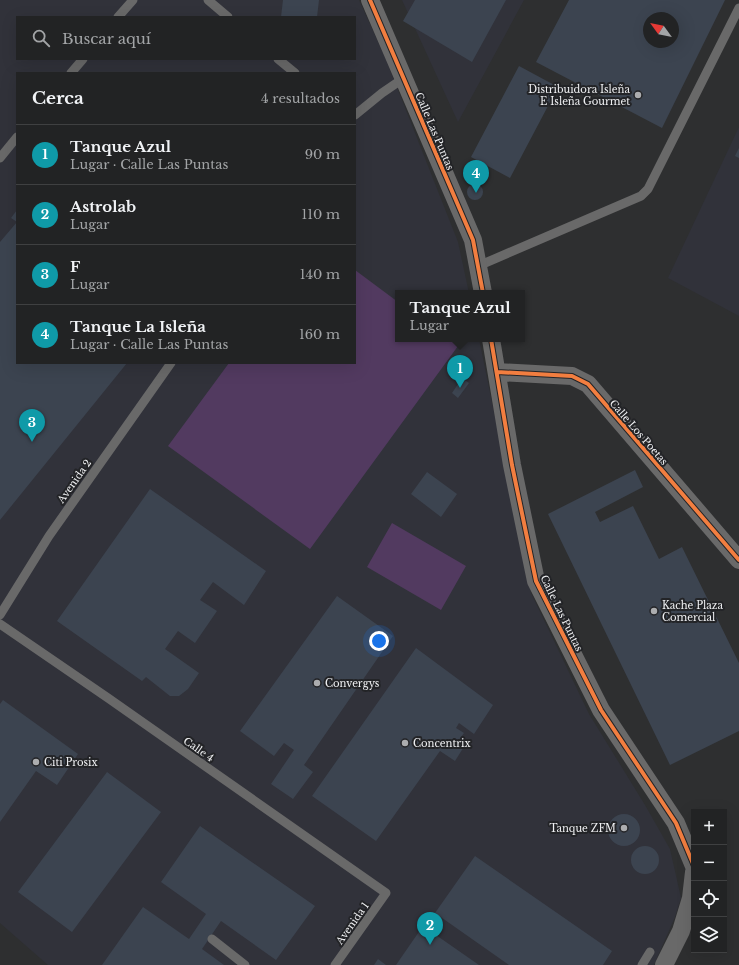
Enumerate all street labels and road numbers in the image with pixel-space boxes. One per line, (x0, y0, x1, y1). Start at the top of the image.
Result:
street label: Calle Las Puntas (412, 90, 457, 172)
street label: Calle Los Poetas (607, 397, 671, 468)
street label: Avenida 2 (54, 457, 94, 506)
street label: Calle Las Puntas (537, 573, 586, 654)
street label: Calle 4 (181, 734, 217, 765)
street label: Avenida 1 (333, 900, 372, 948)

